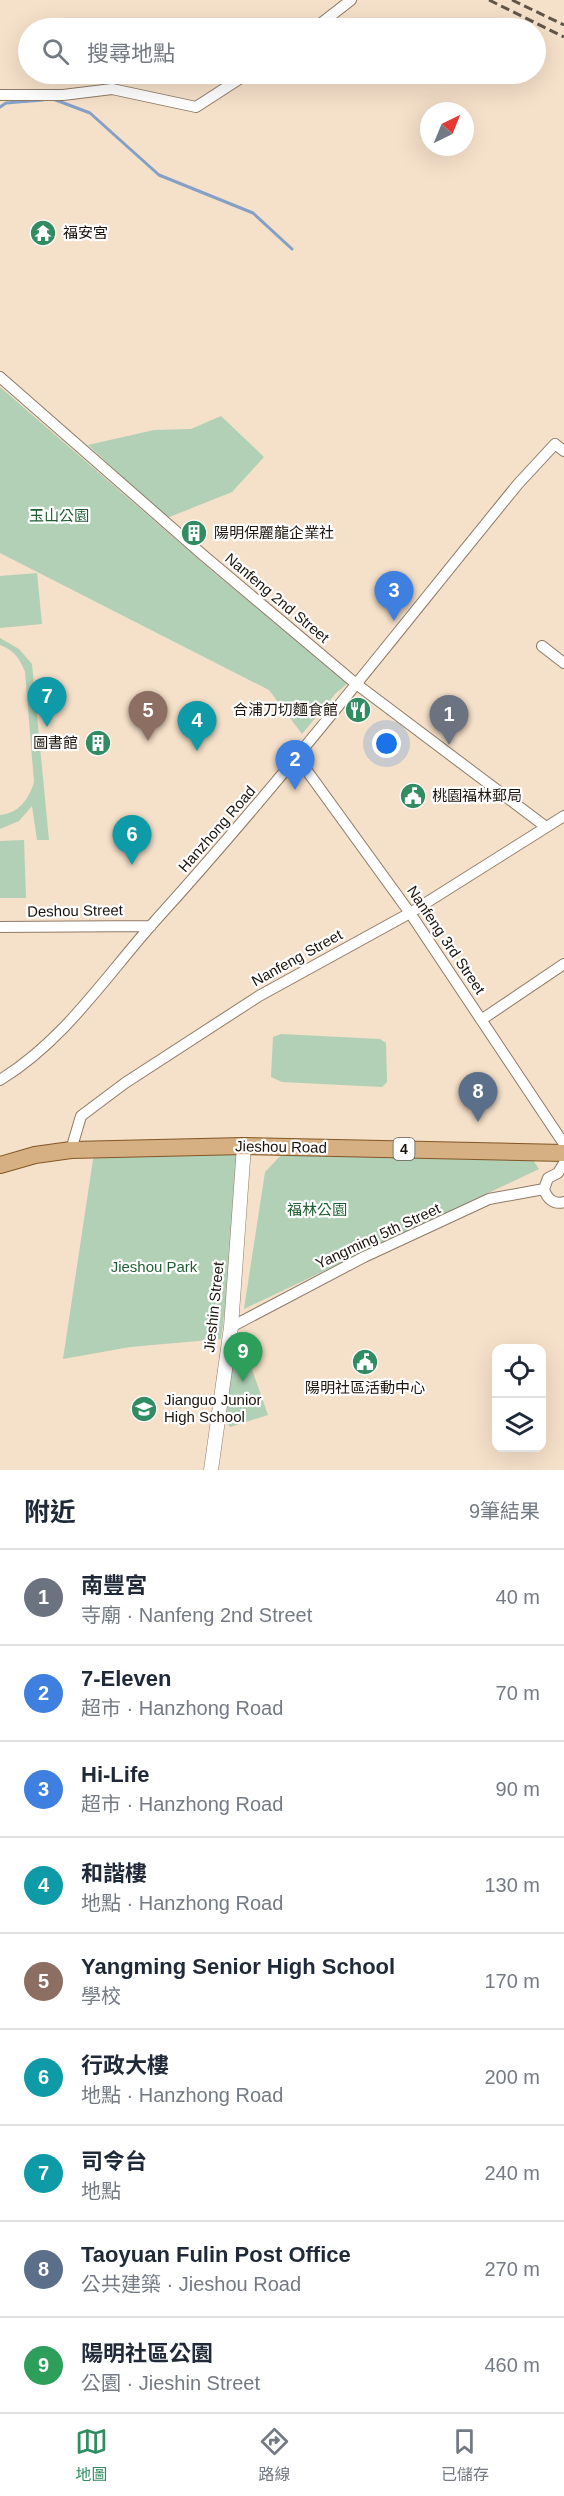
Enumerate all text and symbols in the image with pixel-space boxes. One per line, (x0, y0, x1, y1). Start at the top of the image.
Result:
search box (18, 18, 546, 84)
icon: search (39, 35, 72, 68)
text: 搜尋地點 (87, 41, 175, 66)
north arrow (420, 102, 474, 156)
temple icon: 福安宮 (28, 218, 58, 248)
place label: 福安宮 (63, 224, 108, 241)
park label: 玉山公園 (29, 507, 89, 524)
building icon: 陽明保麗龍企業社 (179, 518, 209, 548)
place label: 陽明保麗龍企業社 (214, 524, 334, 541)
street label: Nanfeng 2nd Street (222, 549, 333, 646)
pin: 3 (374, 572, 414, 621)
pin: 7 (28, 678, 66, 727)
pin: 5 (128, 692, 168, 741)
restaurant icon: 合浦刀切麵食館 (343, 695, 373, 725)
pin: 1 (430, 696, 468, 745)
place label: 合浦刀切麵食館 (233, 701, 338, 718)
pin: 4 (178, 702, 216, 751)
building icon: 圖書館 (83, 728, 113, 758)
your location (372, 729, 401, 758)
place label: 圖書館 (33, 734, 78, 751)
pin: 2 (276, 740, 314, 790)
public building icon: 桃園福林郵局 (398, 781, 428, 811)
street label: Hanzhong Road (175, 782, 259, 875)
place label: 桃園福林郵局 (432, 787, 522, 804)
pin: 6 (112, 816, 152, 865)
street label: Nanfeng 3rd Street (404, 882, 489, 998)
street label: Deshou Street (27, 901, 124, 920)
street label: Nanfeng Street (249, 925, 346, 989)
pin: 8 (458, 1072, 498, 1122)
street label: Jieshou Road (235, 1137, 327, 1156)
road number: 4 (394, 1138, 414, 1160)
street label: Yangming 5th Street (313, 1199, 444, 1272)
park label: 福林公園 (287, 1201, 347, 1218)
park label: Jieshou Park (111, 1258, 198, 1275)
street label: Jieshin Street (200, 1260, 227, 1353)
pin: 9 (224, 1332, 262, 1382)
map controls (492, 1344, 546, 1452)
button: locate (492, 1344, 546, 1398)
public building icon: 陽明社區活動中心 (350, 1347, 380, 1377)
place label: 陽明社區活動中心 (305, 1379, 425, 1396)
place label: Jianguo Junior High School (164, 1391, 262, 1425)
school or university icon: Jianguo Junior High School (129, 1394, 159, 1424)
button: layers (492, 1398, 546, 1452)
text: 附近 (24, 1497, 76, 1527)
text: 9筆結果 (469, 1500, 540, 1522)
text: 南豐宮 (81, 1573, 147, 1598)
text: 1 (38, 1586, 49, 1608)
text: 40 m (496, 1586, 540, 1608)
text: 寺廟 · Nanfeng 2nd Street (81, 1604, 312, 1626)
text: 7-Eleven (81, 1666, 172, 1691)
text: 2 (38, 1682, 49, 1704)
text: 70 m (496, 1682, 540, 1704)
text: 超市 · Hanzhong Road (81, 1697, 283, 1719)
text: Hi-Life (81, 1762, 149, 1787)
text: 3 (38, 1778, 49, 1800)
text: 90 m (496, 1778, 540, 1800)
text: 超市 · Hanzhong Road (81, 1793, 283, 1815)
text: 和諧樓 (81, 1861, 147, 1886)
text: 4 (38, 1874, 49, 1896)
text: 130 m (484, 1874, 540, 1896)
text: 地點 · Hanzhong Road (81, 1892, 283, 1914)
text: Yangming Senior High School (81, 1954, 395, 1979)
text: 5 (38, 1970, 49, 1992)
text: 170 m (484, 1970, 540, 1992)
text: 學校 (81, 1985, 121, 2007)
text: 行政大樓 (81, 2053, 169, 2078)
text: 6 (38, 2066, 49, 2088)
text: 200 m (484, 2066, 540, 2088)
text: 地點 · Hanzhong Road (81, 2084, 283, 2106)
text: 司令台 (81, 2149, 147, 2174)
text: 7 (38, 2162, 49, 2184)
text: 240 m (484, 2162, 540, 2184)
text: 地點 (81, 2180, 121, 2202)
text: Taoyuan Fulin Post Office (81, 2242, 351, 2267)
text: 8 (38, 2258, 49, 2280)
text: 270 m (484, 2258, 540, 2280)
text: 公共建築 · Jieshou Road (81, 2273, 301, 2295)
text: 陽明社區公園 (81, 2341, 213, 2366)
text: 9 (38, 2354, 49, 2376)
text: 460 m (484, 2354, 540, 2376)
text: 公園 · Jieshin Street (81, 2372, 260, 2394)
tab: 地圖 (75, 2425, 108, 2485)
tab: 路線 (258, 2425, 291, 2485)
tab: 已儲存 (441, 2425, 489, 2485)

